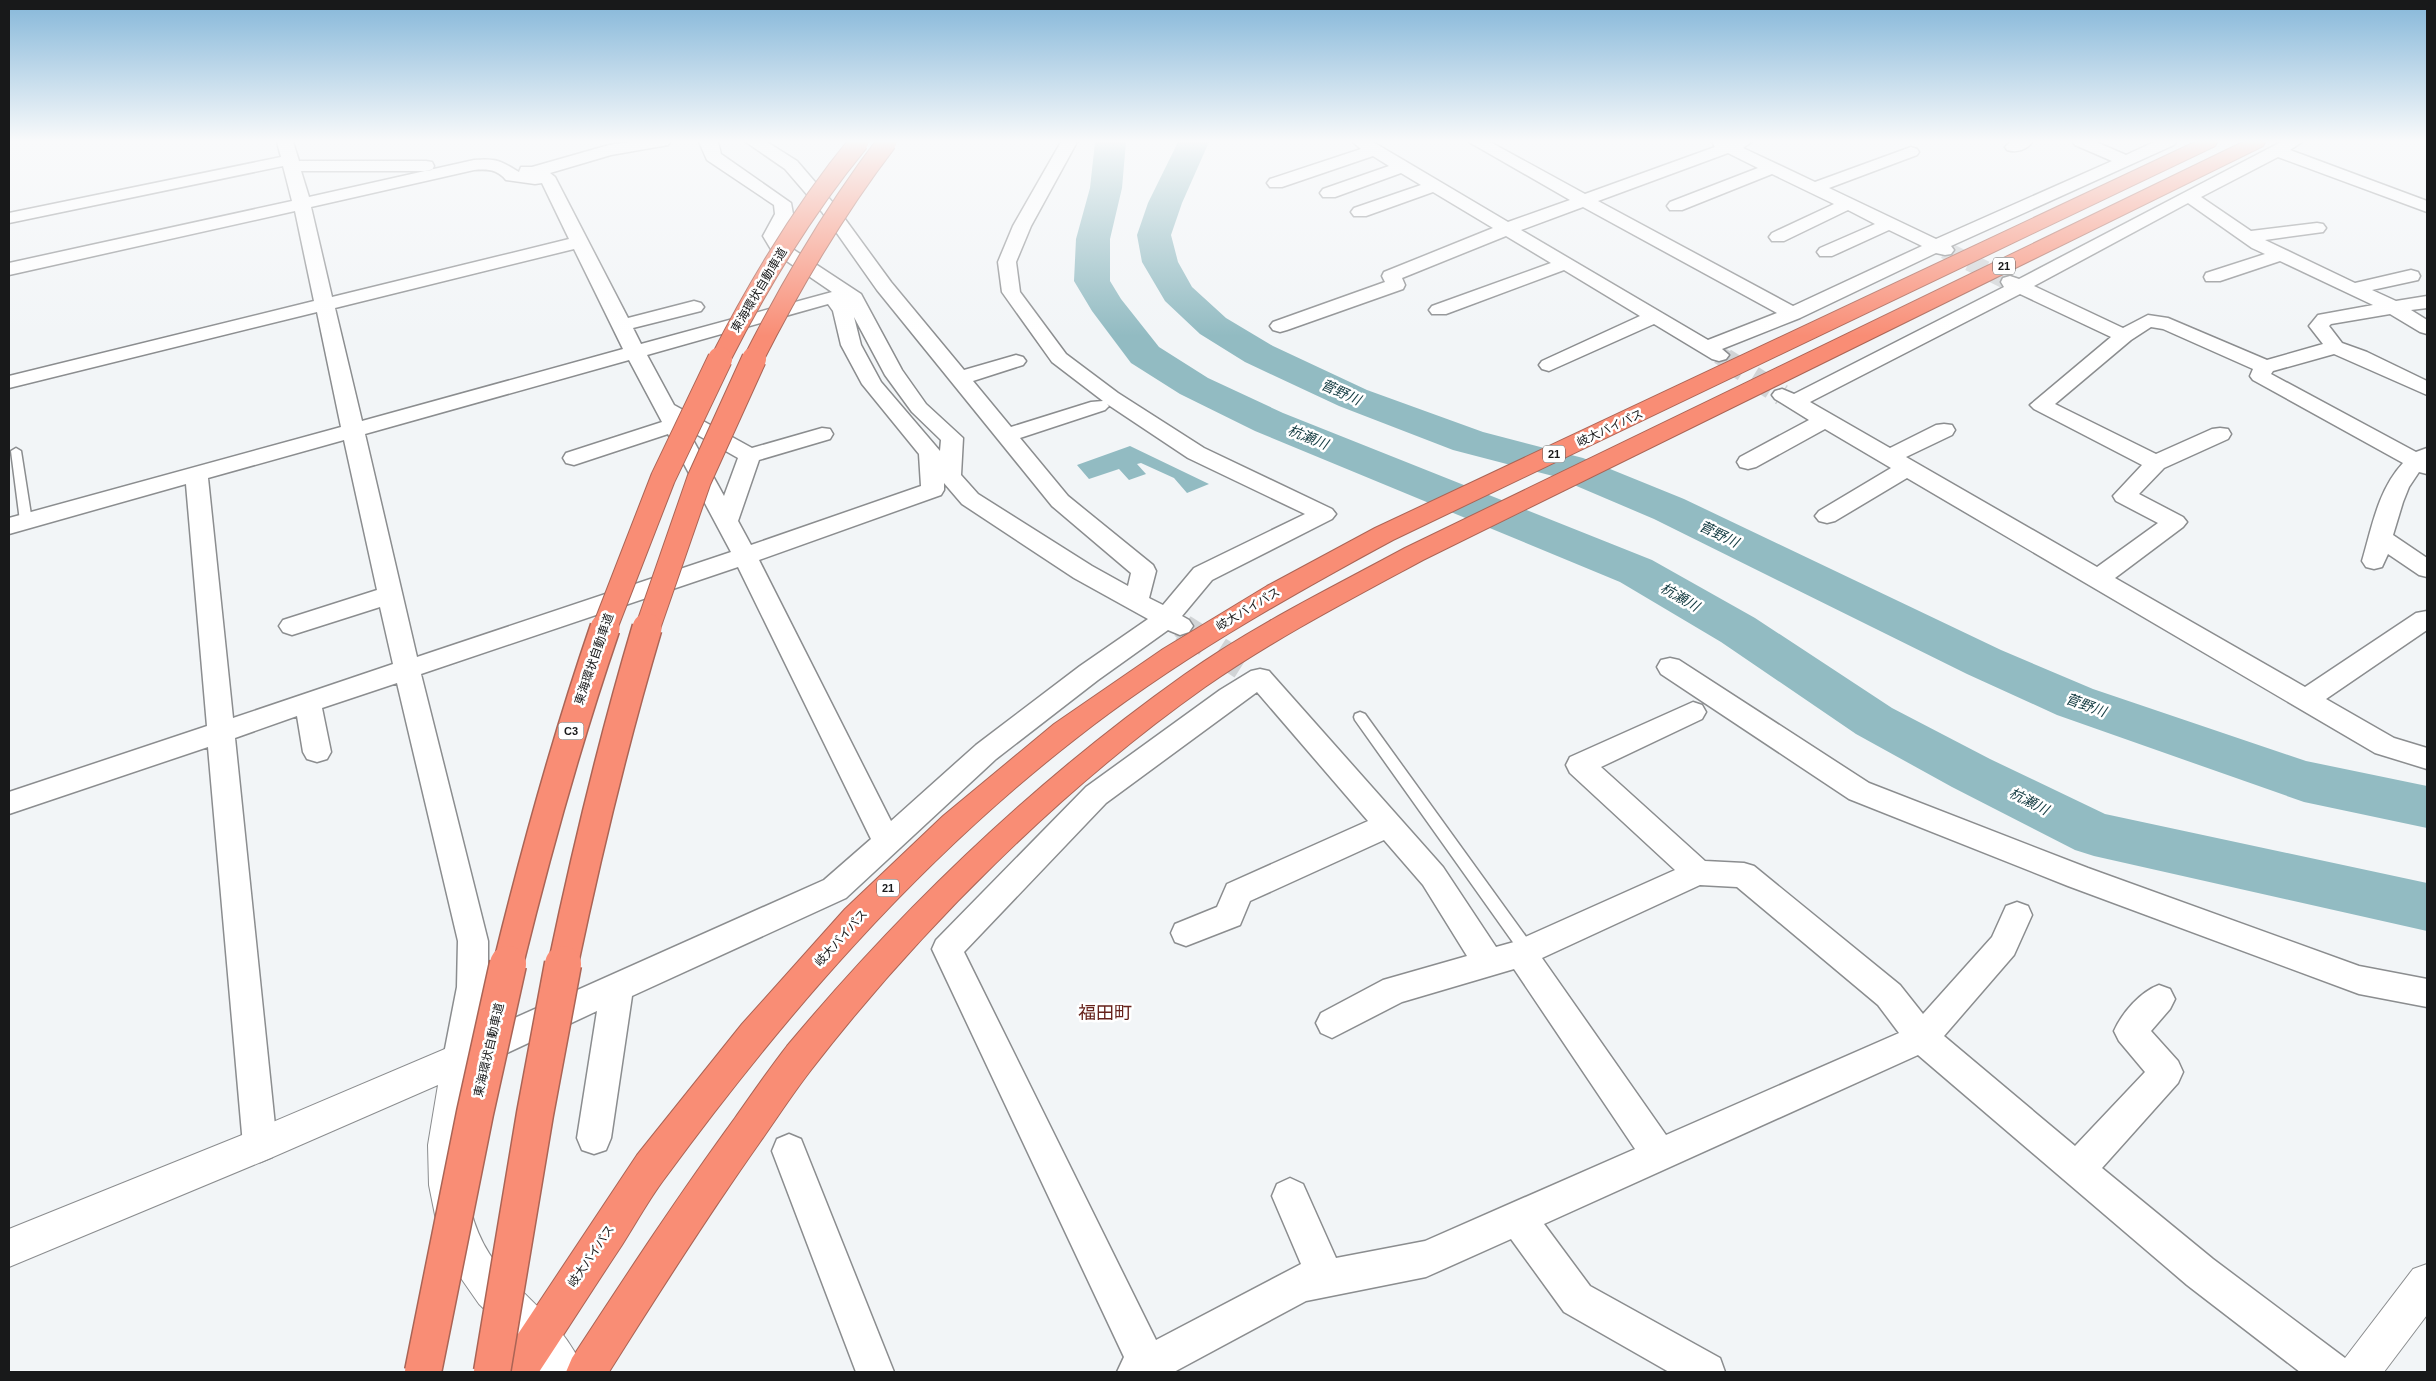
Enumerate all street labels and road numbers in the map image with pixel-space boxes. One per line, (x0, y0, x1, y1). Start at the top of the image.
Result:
street label: 東海環状自動車道 (728, 245, 790, 335)
road number: 21 (1993, 258, 2015, 274)
street label: 岐大バイパス (1575, 406, 1645, 450)
road number: 21 (1543, 446, 1565, 462)
street label: 岐大バイパス (1214, 585, 1282, 633)
street label: 東海環状自動車道 (572, 611, 616, 707)
road number: C3 (558, 722, 584, 739)
road number: 21 (877, 880, 899, 896)
street label: 岐大バイパス (812, 907, 870, 969)
street label: 東海環状自動車道 (471, 1002, 507, 1098)
street label: 岐大バイパス (565, 1222, 617, 1290)

